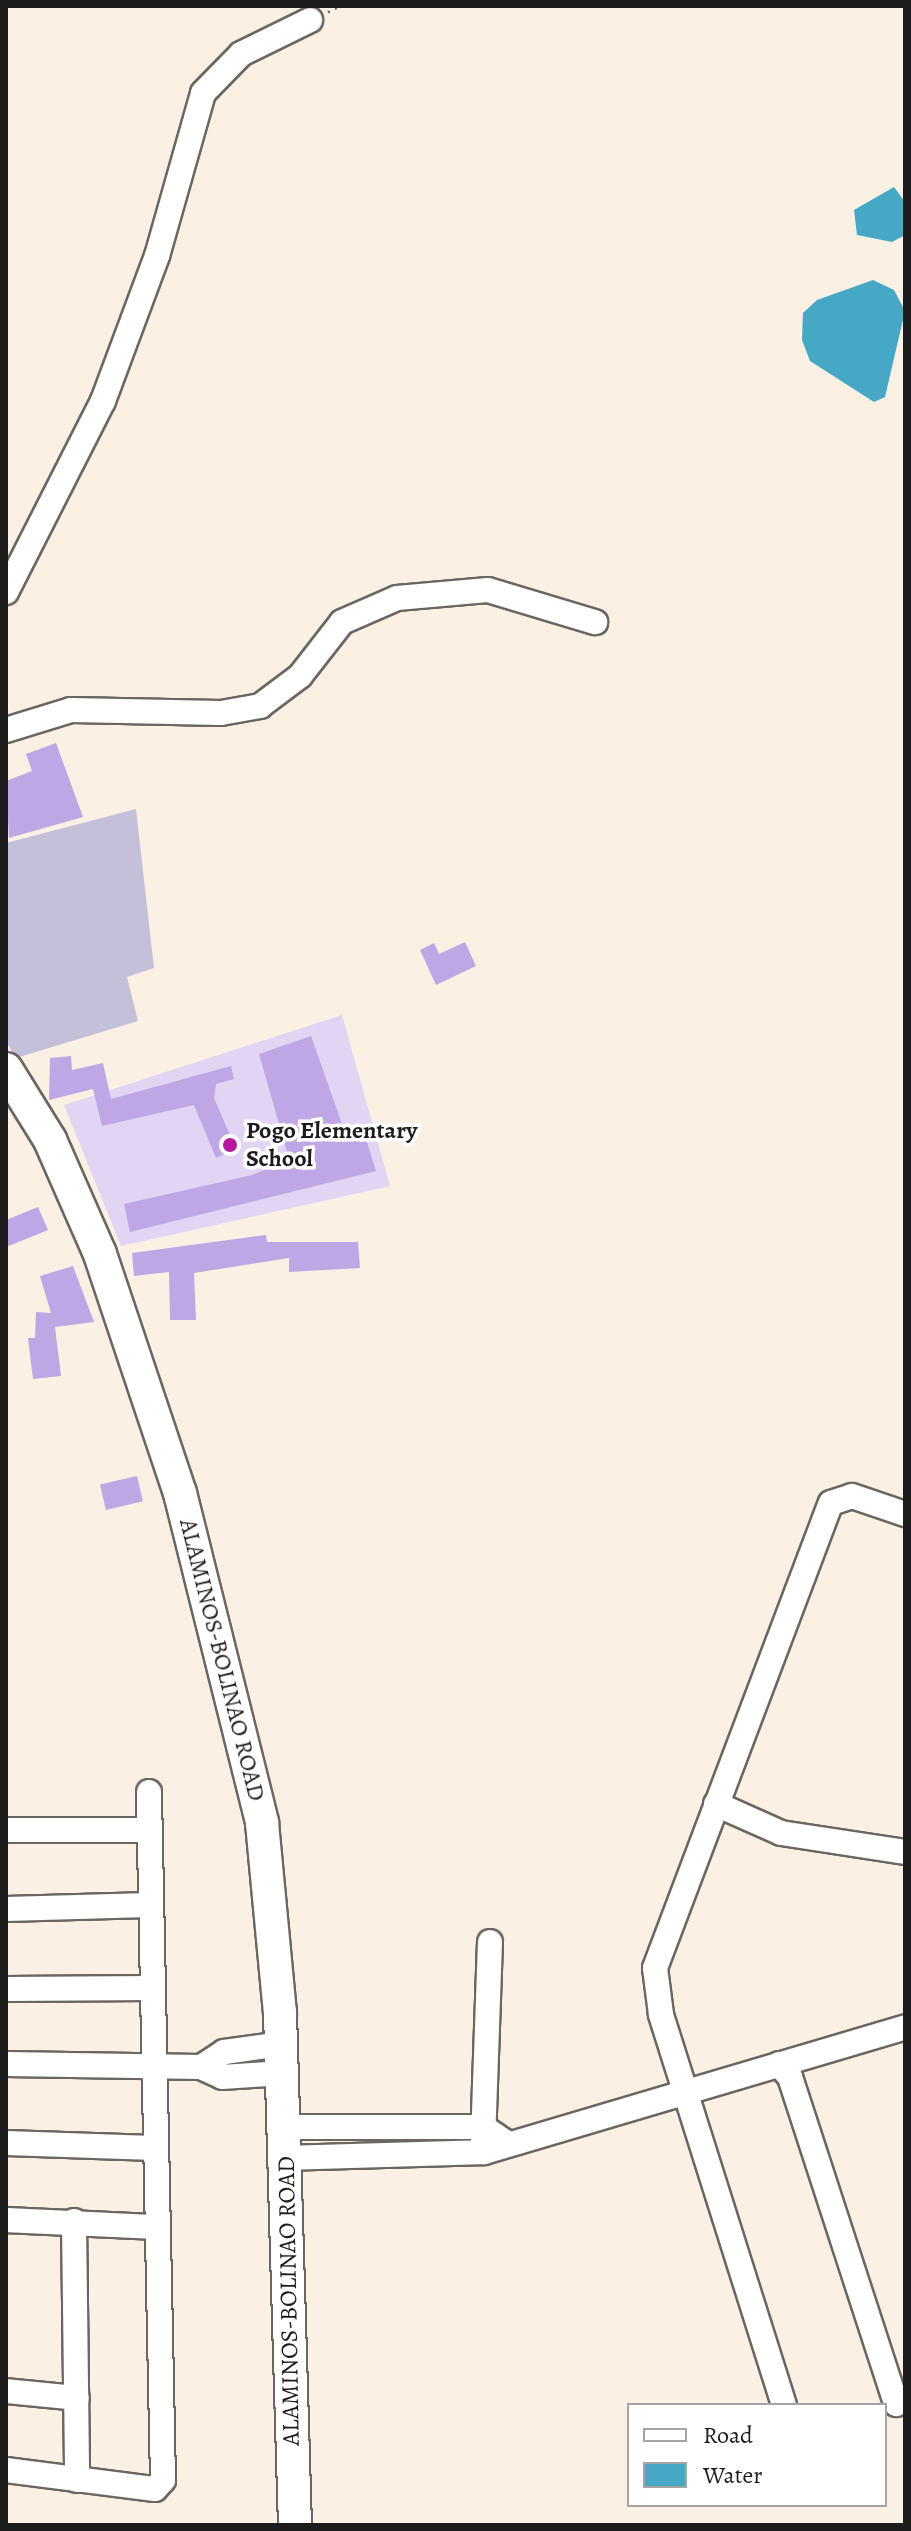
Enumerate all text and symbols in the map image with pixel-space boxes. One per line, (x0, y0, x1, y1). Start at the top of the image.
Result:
place label: Pogo Elementary School (246, 1117, 417, 1173)
marker: Pogo Elementary School (221, 1136, 239, 1154)
street label: ALAMINOS-BOLINAO ROAD (173, 1516, 271, 1804)
street label: ALAMINOS-BOLINAO ROAD (272, 2156, 306, 2446)
legend (627, 2403, 887, 2507)
text: Road (703, 2419, 753, 2451)
text: Water (703, 2459, 763, 2491)

